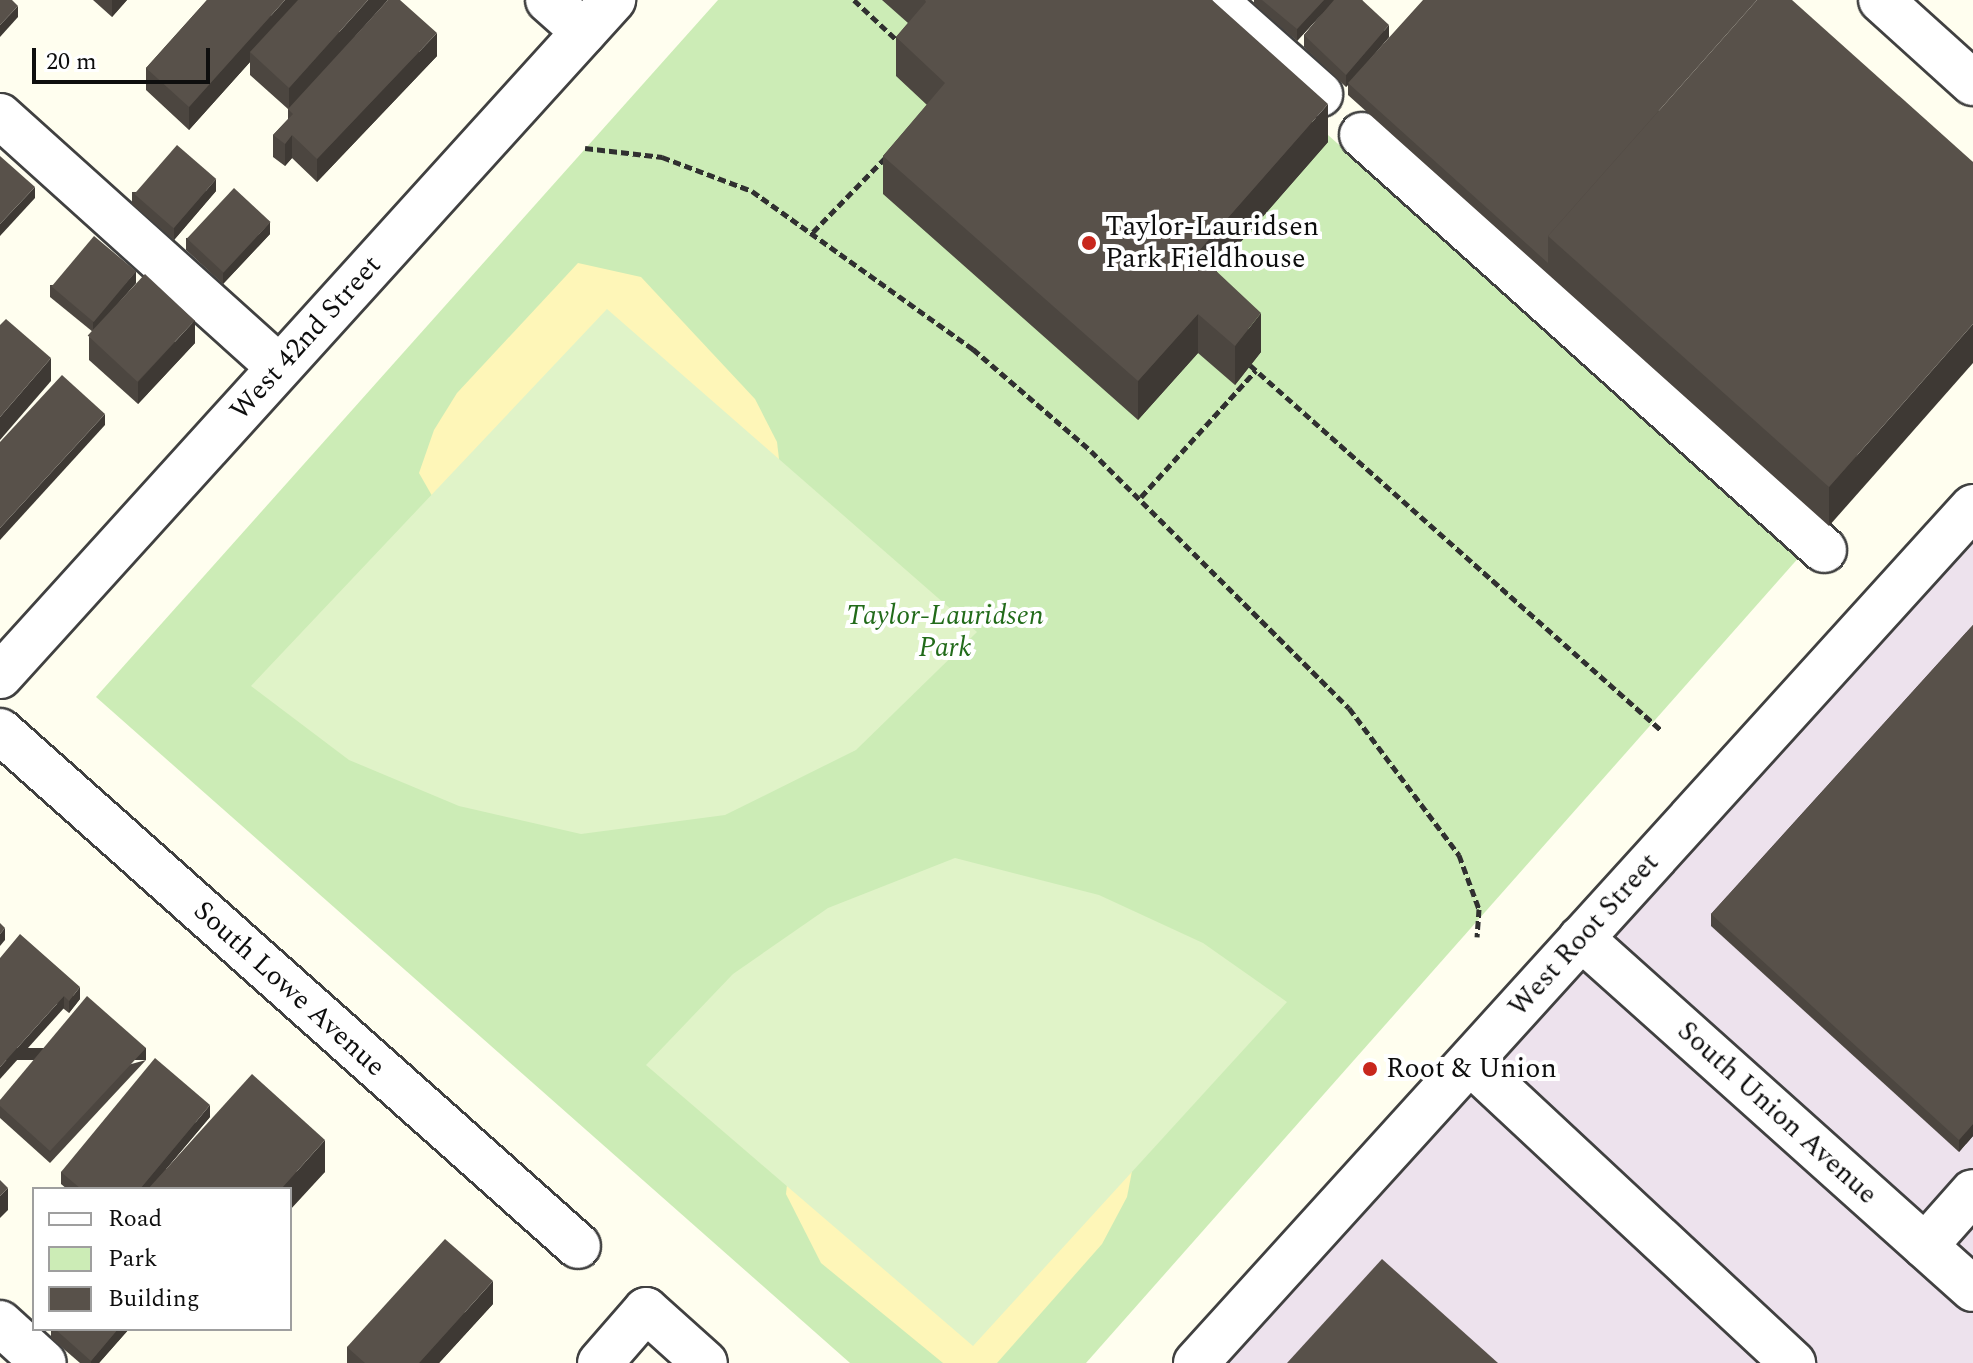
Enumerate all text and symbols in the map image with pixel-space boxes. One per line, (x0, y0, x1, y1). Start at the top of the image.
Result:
scale bar (36, 32, 214, 82)
text: 20 m (46, 44, 97, 80)
place label: Taylor-Lauridsen Park Fieldhouse (1105, 210, 1319, 276)
marker: Taylor-Lauridsen Park Fieldhouse (1080, 234, 1098, 252)
street label: West 42nd Street (223, 249, 389, 427)
park label: Taylor-Lauridsen Park (846, 599, 1044, 665)
street label: West Root Street (1502, 846, 1666, 1024)
street label: South Lowe Avenue (186, 894, 392, 1084)
street label: South Union Avenue (1670, 1014, 1884, 1212)
place label: Root & Union (1386, 1052, 1557, 1086)
marker: Root & Union (1361, 1060, 1379, 1078)
legend (32, 1187, 292, 1331)
text: Road (108, 1201, 162, 1237)
text: Park (108, 1241, 158, 1277)
text: Building (108, 1281, 200, 1317)

